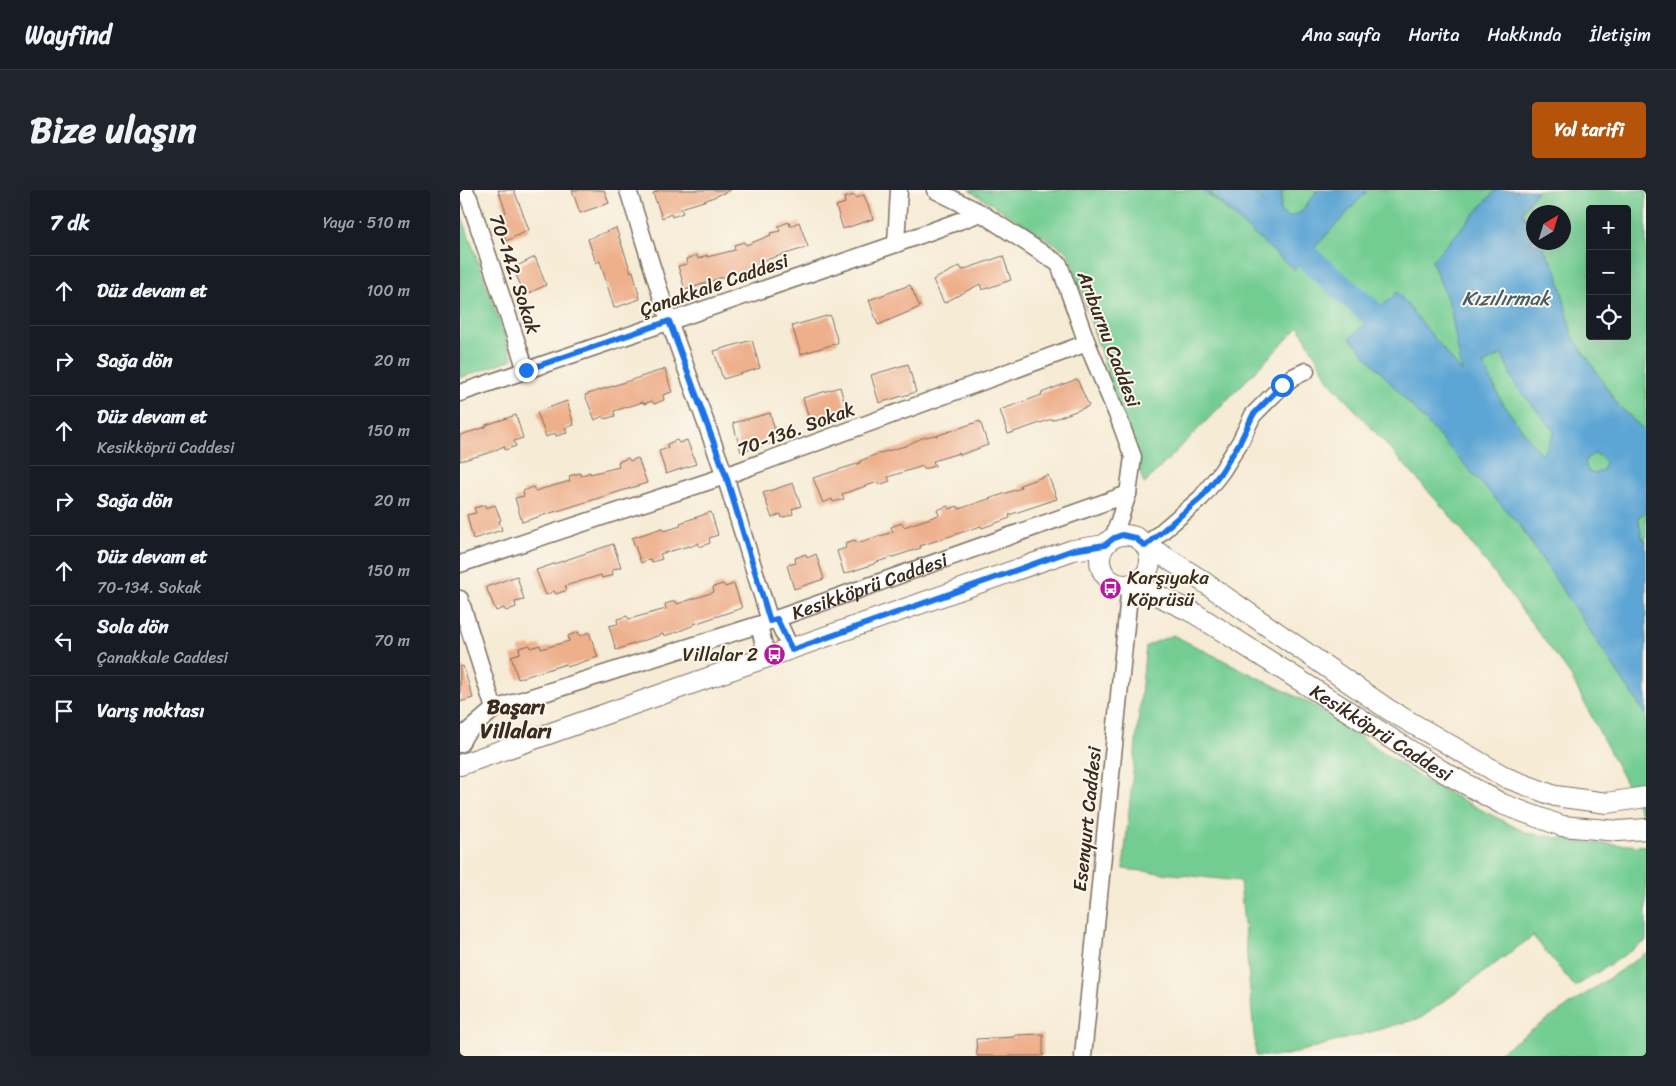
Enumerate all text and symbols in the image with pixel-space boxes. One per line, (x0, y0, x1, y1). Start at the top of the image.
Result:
text: Wayfind (25, 14, 111, 56)
text: Ana sayfa (1302, 19, 1380, 51)
text: Harita (1408, 19, 1459, 51)
text: Hakkında (1487, 19, 1562, 51)
text: İletişim (1590, 19, 1651, 51)
text: Bize ulaşın (30, 99, 196, 161)
button: Yol tarifi (1532, 102, 1646, 158)
text: 7 dk (50, 204, 90, 242)
north arrow (1526, 205, 1571, 250)
map controls (1586, 205, 1631, 340)
button: + (1586, 205, 1631, 250)
text: Yaya · 510 m (323, 208, 410, 237)
street label: 70-142. Sokak (480, 210, 550, 338)
street label: Çanakkale Caddesi (635, 244, 794, 326)
button: − (1586, 250, 1631, 295)
street label: Arıburnu Caddesi (1068, 265, 1150, 413)
text: Düz devam et (97, 274, 208, 307)
text: 100 m (366, 276, 410, 305)
icon: ahead (50, 277, 78, 305)
water label: Kızılırmak (1462, 281, 1551, 316)
button: locate (1586, 295, 1631, 340)
text: Sağa dön (97, 344, 172, 377)
text: 20 m (374, 346, 410, 375)
icon: right (50, 347, 78, 375)
route end (515, 359, 538, 382)
route start (1271, 374, 1294, 397)
street label: 70-136. Sokak (733, 392, 859, 466)
text: Düz devam et (97, 400, 208, 433)
text: 150 m (367, 416, 410, 445)
icon: ahead (50, 417, 78, 445)
text: Kesikköprü Caddesi (97, 433, 234, 462)
text: Sağa dön (97, 484, 172, 517)
text: 20 m (374, 486, 410, 515)
icon: right (50, 487, 78, 515)
text: Düz devam et (97, 540, 208, 573)
street label: Kesikköprü Caddesi (787, 543, 952, 629)
text: 150 m (367, 556, 410, 585)
icon: ahead (50, 557, 78, 585)
place label: Karşıyaka Köprüsü (1127, 561, 1209, 616)
text: 70-134. Sokak (97, 573, 202, 602)
bus stop icon: Karşıyaka Köprüsü (1099, 576, 1123, 600)
text: Sola dön (97, 610, 168, 643)
text: 70 m (374, 626, 410, 655)
icon: left (50, 627, 78, 655)
place label: Villalar 2 (682, 638, 758, 671)
bus stop icon: Villalar 2 (762, 642, 786, 666)
text: Çanakkale Caddesi (97, 643, 228, 672)
street label: Kesikköprü Caddesi (1304, 675, 1459, 791)
district label: Başarı Villaları (480, 688, 552, 750)
text: Varış noktası (97, 694, 204, 727)
icon: arrive (50, 697, 78, 725)
street label: Esenyurt Caddesi (1063, 744, 1111, 893)

